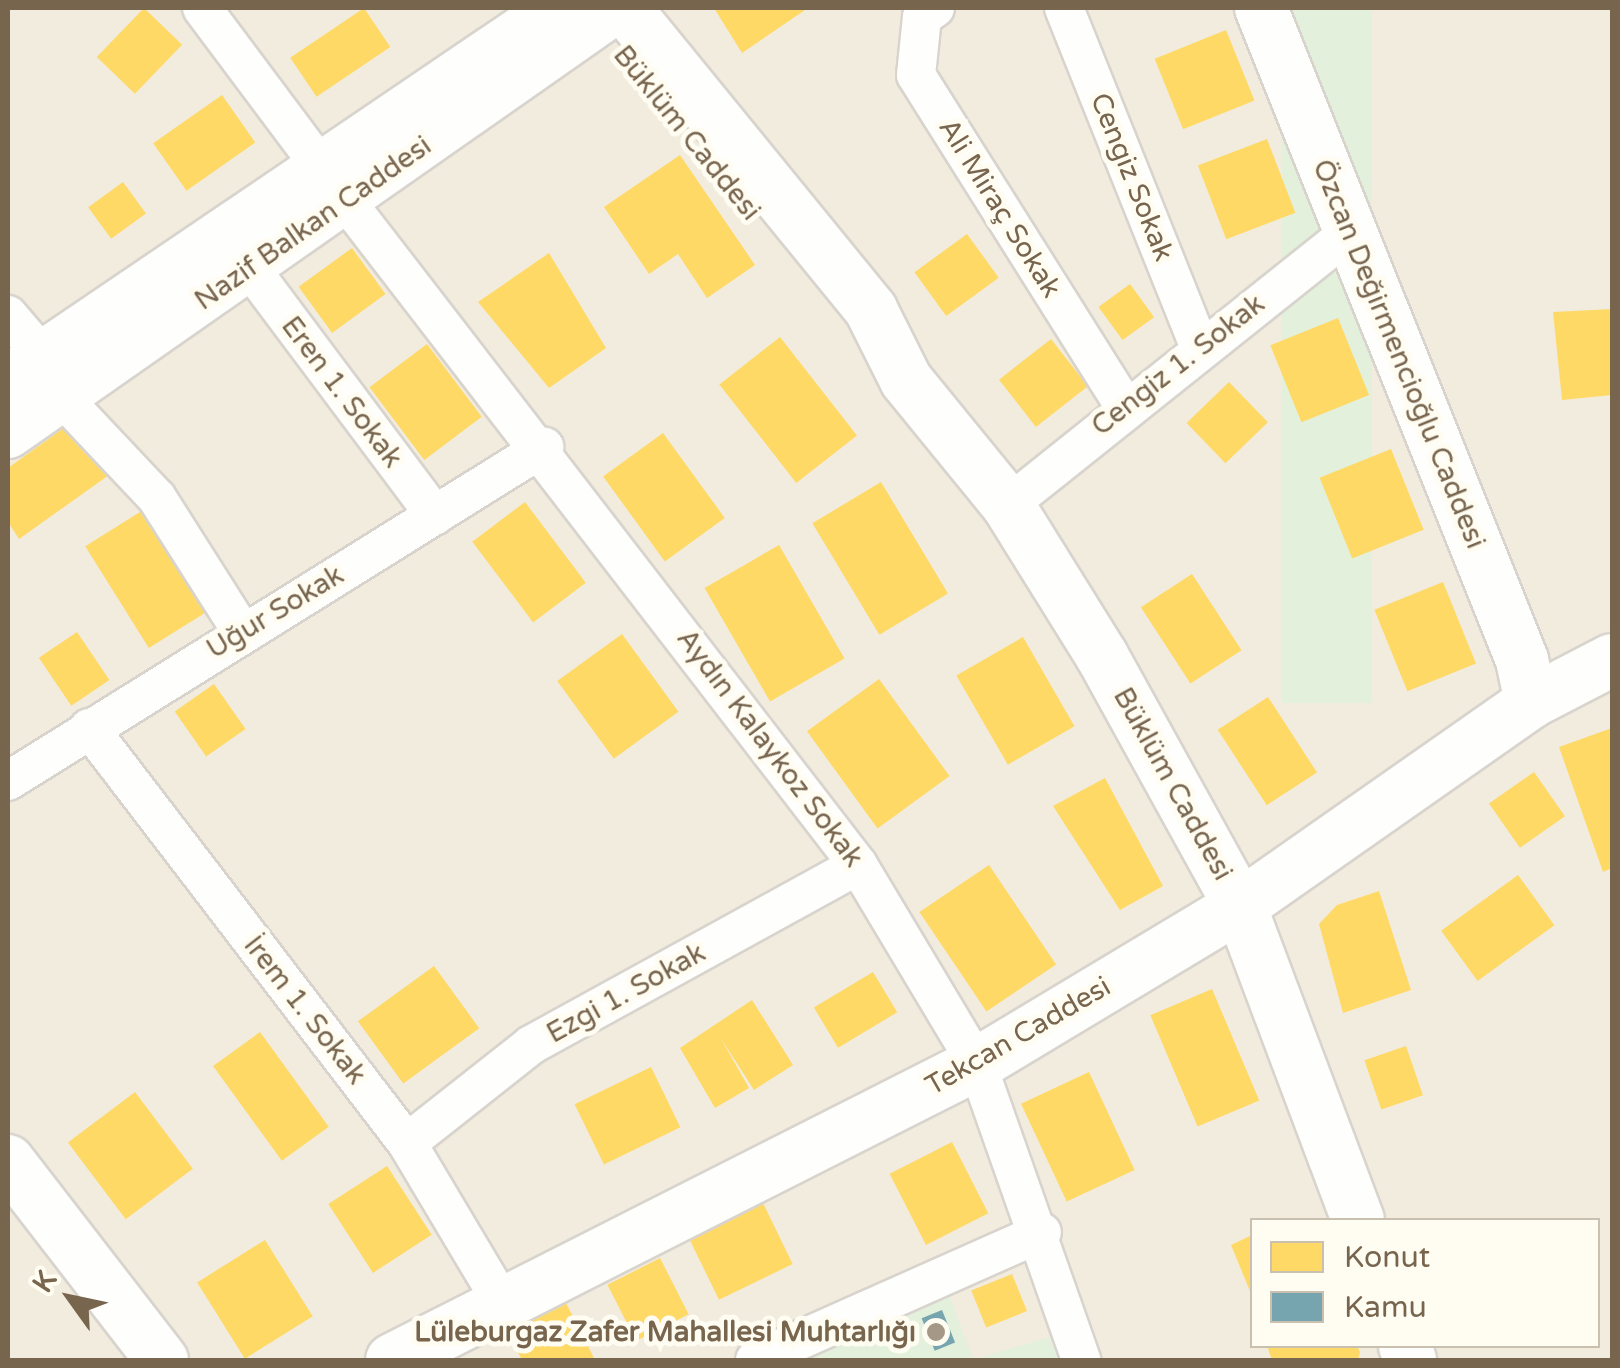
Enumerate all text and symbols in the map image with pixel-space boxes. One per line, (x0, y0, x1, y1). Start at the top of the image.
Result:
street label: Büklüm Caddesi (606, 39, 768, 227)
street label: Cengiz Sokak (1083, 88, 1181, 266)
street label: Ali Miraç Sokak (932, 112, 1068, 304)
street label: Nazif Balkan Caddesi (188, 129, 438, 317)
street label: Özcan Değirmencioğlu Caddesi (1305, 155, 1493, 553)
street label: Cengiz 1. Sokak (1085, 287, 1271, 443)
street label: Eren 1. Sokak (274, 310, 410, 474)
street label: Uğur Sokak (200, 558, 350, 666)
street label: Aydın Kalaykoz Sokak (670, 622, 870, 874)
street label: Büklüm Caddesi (1106, 682, 1240, 886)
street label: İrem 1. Sokak (237, 929, 373, 1091)
street label: Ezgi 1. Sokak (541, 936, 711, 1050)
street label: Tekcan Caddesi (920, 969, 1116, 1103)
legend (1250, 1218, 1600, 1348)
text: Konut (1344, 1239, 1430, 1276)
north arrow (20, 1248, 120, 1348)
text: K (25, 1265, 64, 1299)
text: Kamu (1344, 1289, 1427, 1326)
place label: Lüleburgaz Zafer Mahallesi Muhtarlığı (414, 1315, 916, 1349)
marker: Lüleburgaz Zafer Mahallesi Muhtarlığı (925, 1321, 947, 1343)

